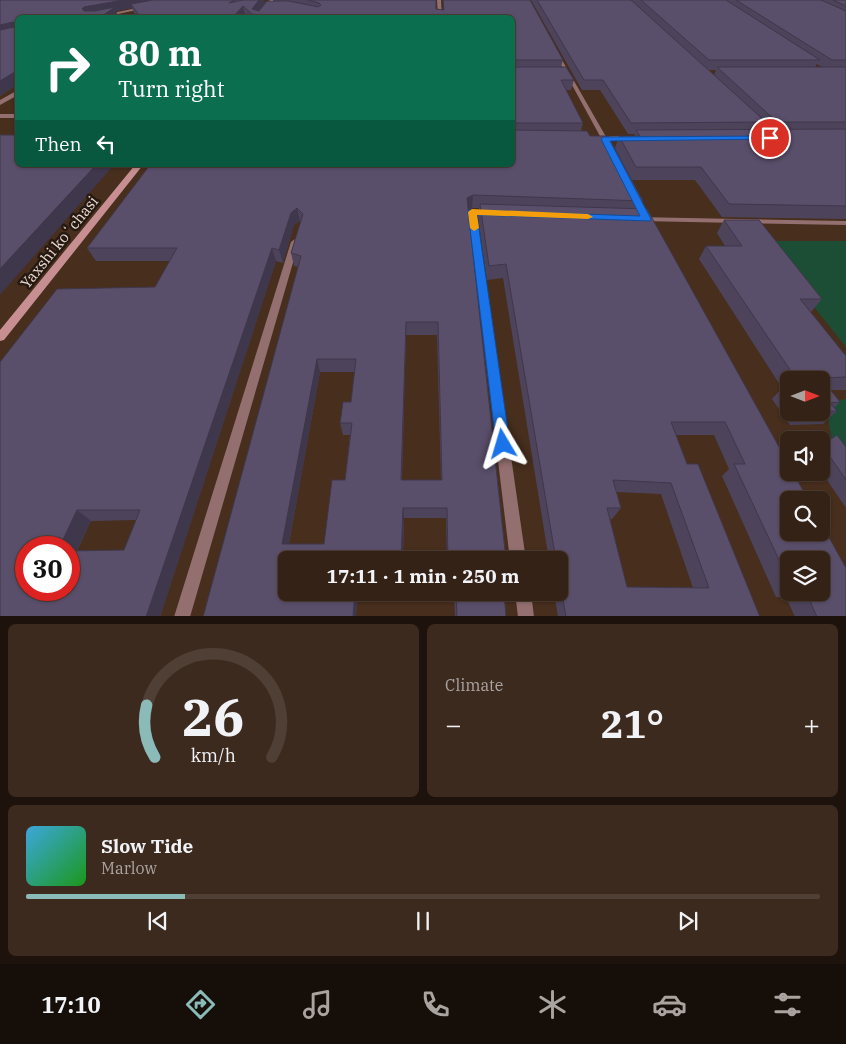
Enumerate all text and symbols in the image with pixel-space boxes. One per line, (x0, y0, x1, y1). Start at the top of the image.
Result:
text: 80 m (118, 30, 202, 76)
icon: right (35, 35, 100, 100)
text: Turn right (118, 74, 225, 103)
pin (749, 117, 791, 159)
icon: arrive (756, 124, 784, 152)
icon: left (92, 130, 120, 158)
text: Then (35, 132, 82, 156)
street label: Yaxshi koʻchasi (16, 192, 102, 292)
north arrow (780, 371, 830, 421)
map controls (780, 371, 830, 601)
position arrow (476, 417, 528, 469)
button: sound (780, 431, 830, 481)
button: search (780, 491, 830, 541)
speed limit sign: 30 (15, 536, 80, 601)
button: layers (780, 551, 830, 601)
text: 17:11 · 1 min · 250 m (327, 564, 519, 588)
text: Climate (445, 675, 503, 695)
text: 26 (182, 683, 245, 750)
text: 21° (601, 699, 664, 748)
text: − (445, 706, 462, 743)
text: + (803, 706, 820, 743)
text: km/h (191, 744, 236, 767)
text: Slow Tide (101, 834, 193, 858)
text: Marlow (101, 858, 157, 878)
icon: previous (144, 907, 172, 935)
icon: pause (409, 907, 437, 935)
icon: next (674, 907, 702, 935)
icon: directions (183, 987, 218, 1022)
icon: music (300, 987, 335, 1022)
icon: phone (418, 987, 453, 1022)
icon: climate (535, 987, 570, 1022)
icon: car (652, 987, 687, 1022)
icon: filters (770, 987, 805, 1022)
text: 17:10 (41, 990, 101, 1019)

